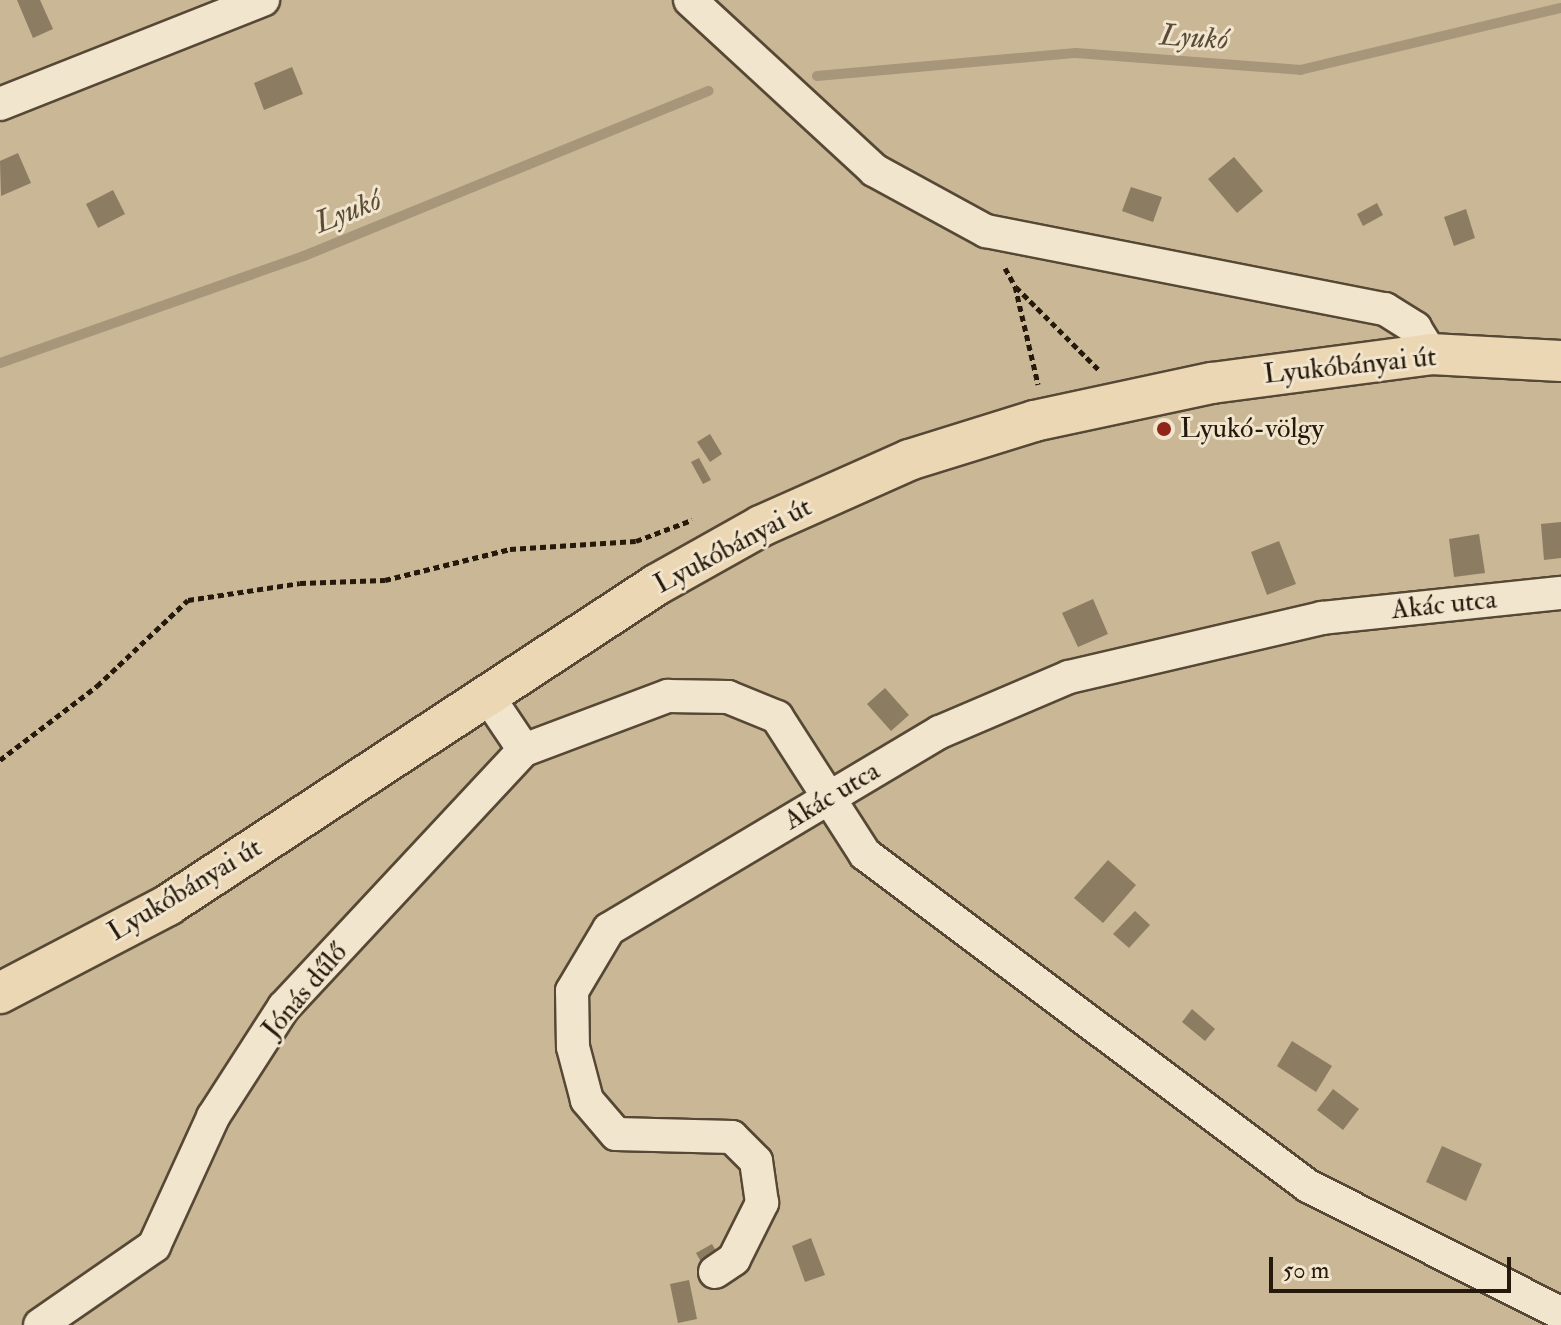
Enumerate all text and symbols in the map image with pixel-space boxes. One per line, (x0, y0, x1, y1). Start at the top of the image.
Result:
water label: Lyukó (1159, 18, 1229, 58)
water label: Lyukó (309, 182, 387, 242)
street label: Lyukóbányai út (1262, 340, 1438, 392)
place label: Lyukó-völgy (1180, 412, 1324, 446)
marker: Lyukó-völgy (1155, 420, 1173, 438)
street label: Lyukóbányai út (649, 490, 817, 602)
street label: Akác utca (1390, 583, 1498, 627)
street label: Akác utca (778, 754, 886, 838)
street label: Lyukóbányai út (102, 831, 268, 949)
street label: Jónás dűlő (255, 936, 355, 1046)
scale bar (1273, 1241, 1515, 1291)
text: 50 m (1283, 1255, 1329, 1286)

